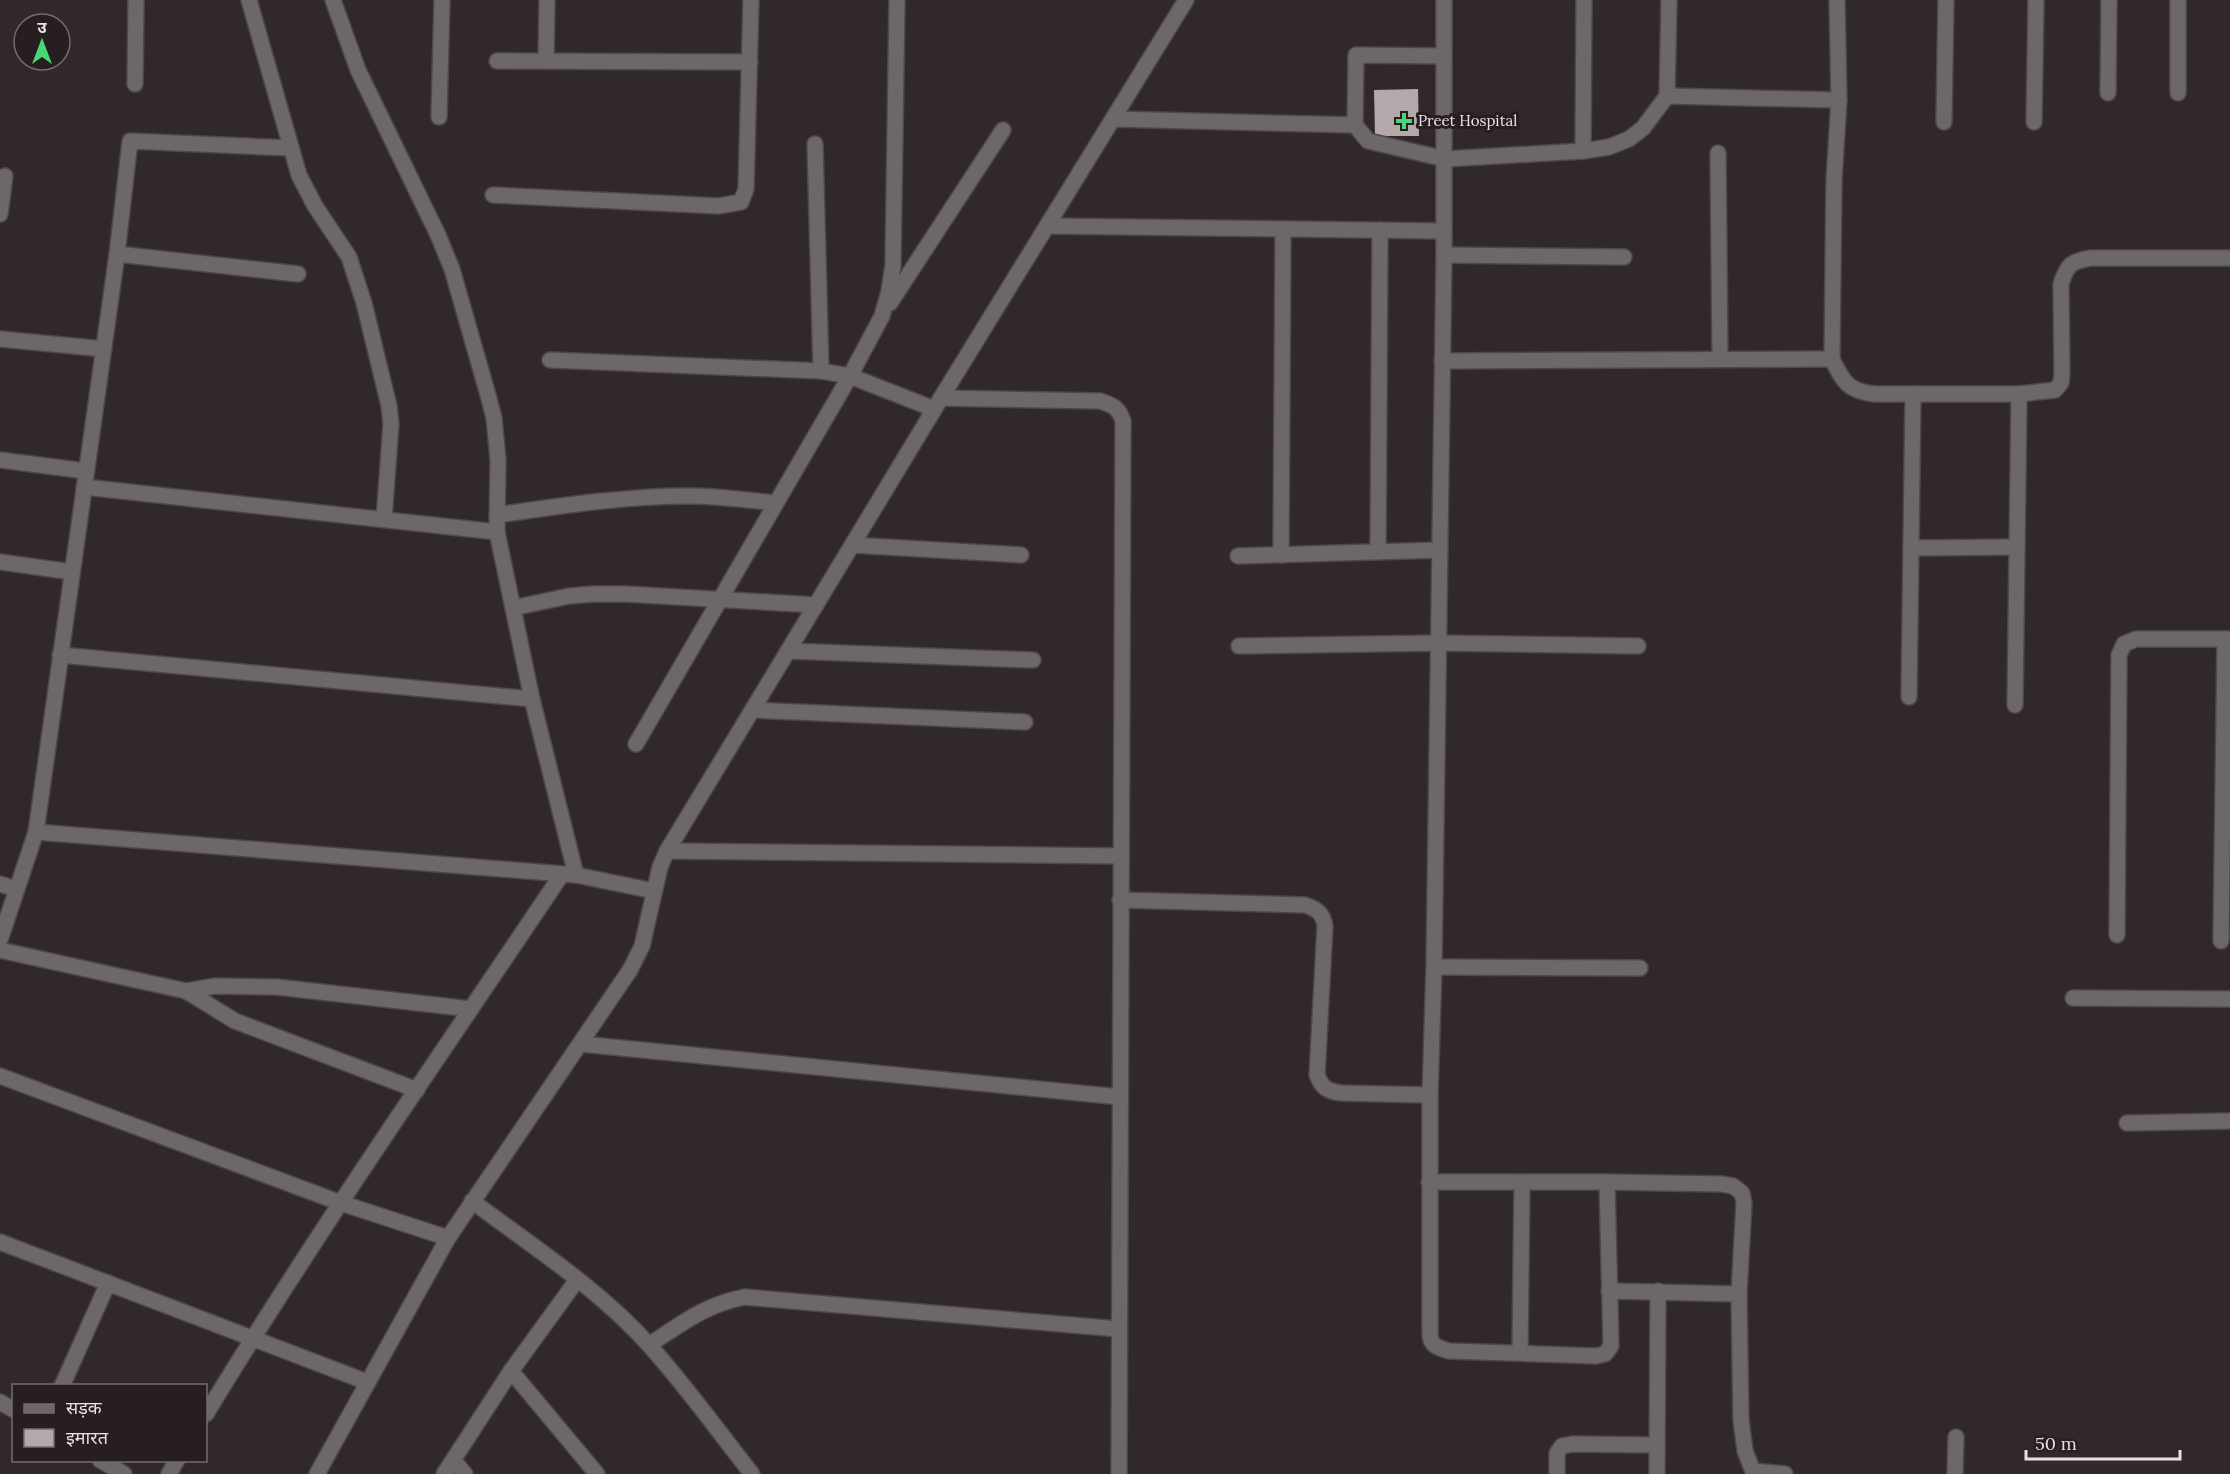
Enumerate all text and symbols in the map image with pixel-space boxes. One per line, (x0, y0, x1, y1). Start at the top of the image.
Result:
north arrow (12, 12, 72, 72)
text: उ (37, 17, 47, 37)
place label: Preet Hospital (1418, 111, 1517, 130)
marker: Preet Hospital (1395, 112, 1413, 130)
legend (12, 1384, 207, 1462)
text: सड़क (66, 1396, 103, 1419)
scale bar (2026, 1423, 2180, 1461)
text: इमारत (66, 1426, 109, 1449)
text: 50 m (2035, 1432, 2077, 1455)

